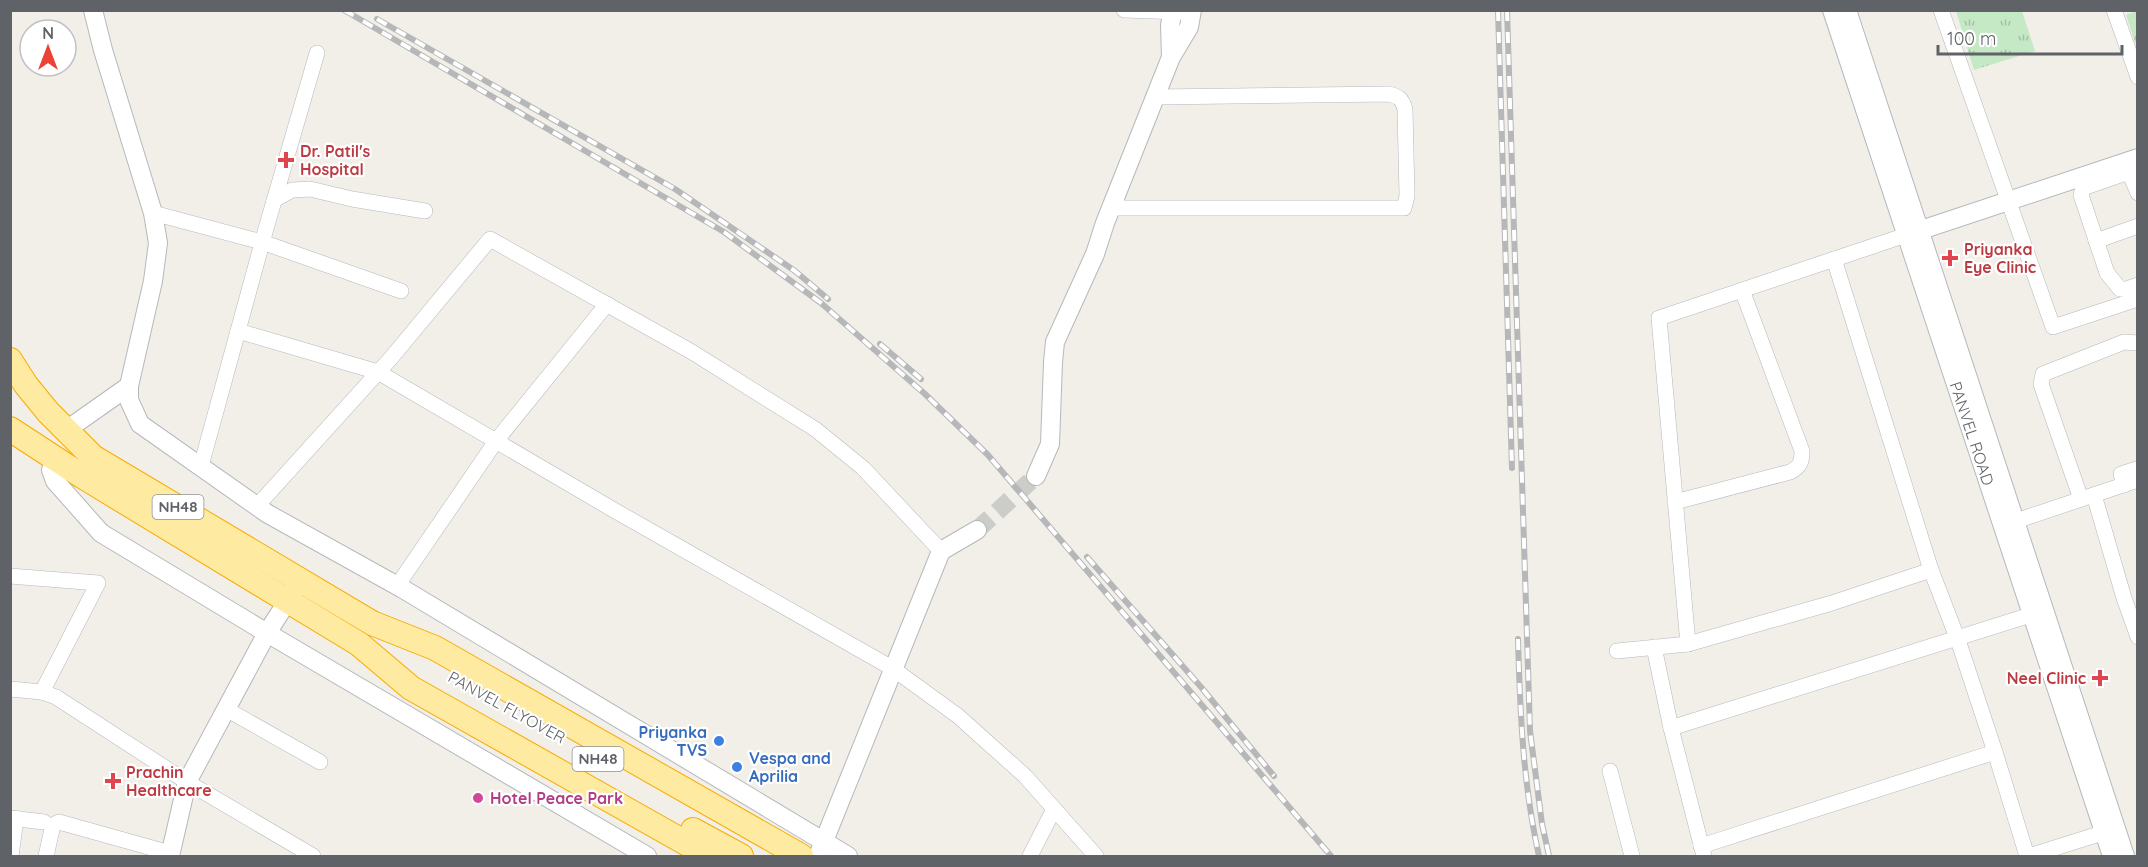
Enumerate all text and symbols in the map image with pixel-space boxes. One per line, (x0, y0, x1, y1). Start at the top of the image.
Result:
north arrow (18, 18, 78, 78)
scale bar (1938, 18, 2122, 56)
text: N (42, 23, 54, 43)
text: 100 m (1947, 27, 1996, 50)
place label: Dr. Patil's Hospital (300, 141, 371, 179)
marker: Dr. Patil's Hospital (277, 151, 295, 169)
place label: Priyanka Eye Clinic (1964, 239, 2036, 277)
marker: Priyanka Eye Clinic (1941, 249, 1959, 267)
street label: PANVEL ROAD (1946, 379, 1999, 488)
road number: NH48 (152, 495, 204, 519)
street label: PANVEL FLYOVER (445, 666, 569, 748)
place label: Neel Clinic (2007, 668, 2086, 688)
marker: Neel Clinic (2091, 669, 2109, 687)
place label: Priyanka TVS (639, 722, 707, 760)
marker: Priyanka TVS (712, 734, 726, 748)
road number: NH48 (572, 747, 624, 771)
place label: Vespa and Aprilia (749, 748, 831, 786)
marker: Vespa and Aprilia (730, 760, 744, 774)
place label: Prachin Healthcare (126, 762, 212, 800)
marker: Prachin Healthcare (104, 772, 122, 790)
place label: Hotel Peace Park (490, 788, 623, 808)
marker: Hotel Peace Park (471, 791, 485, 805)

